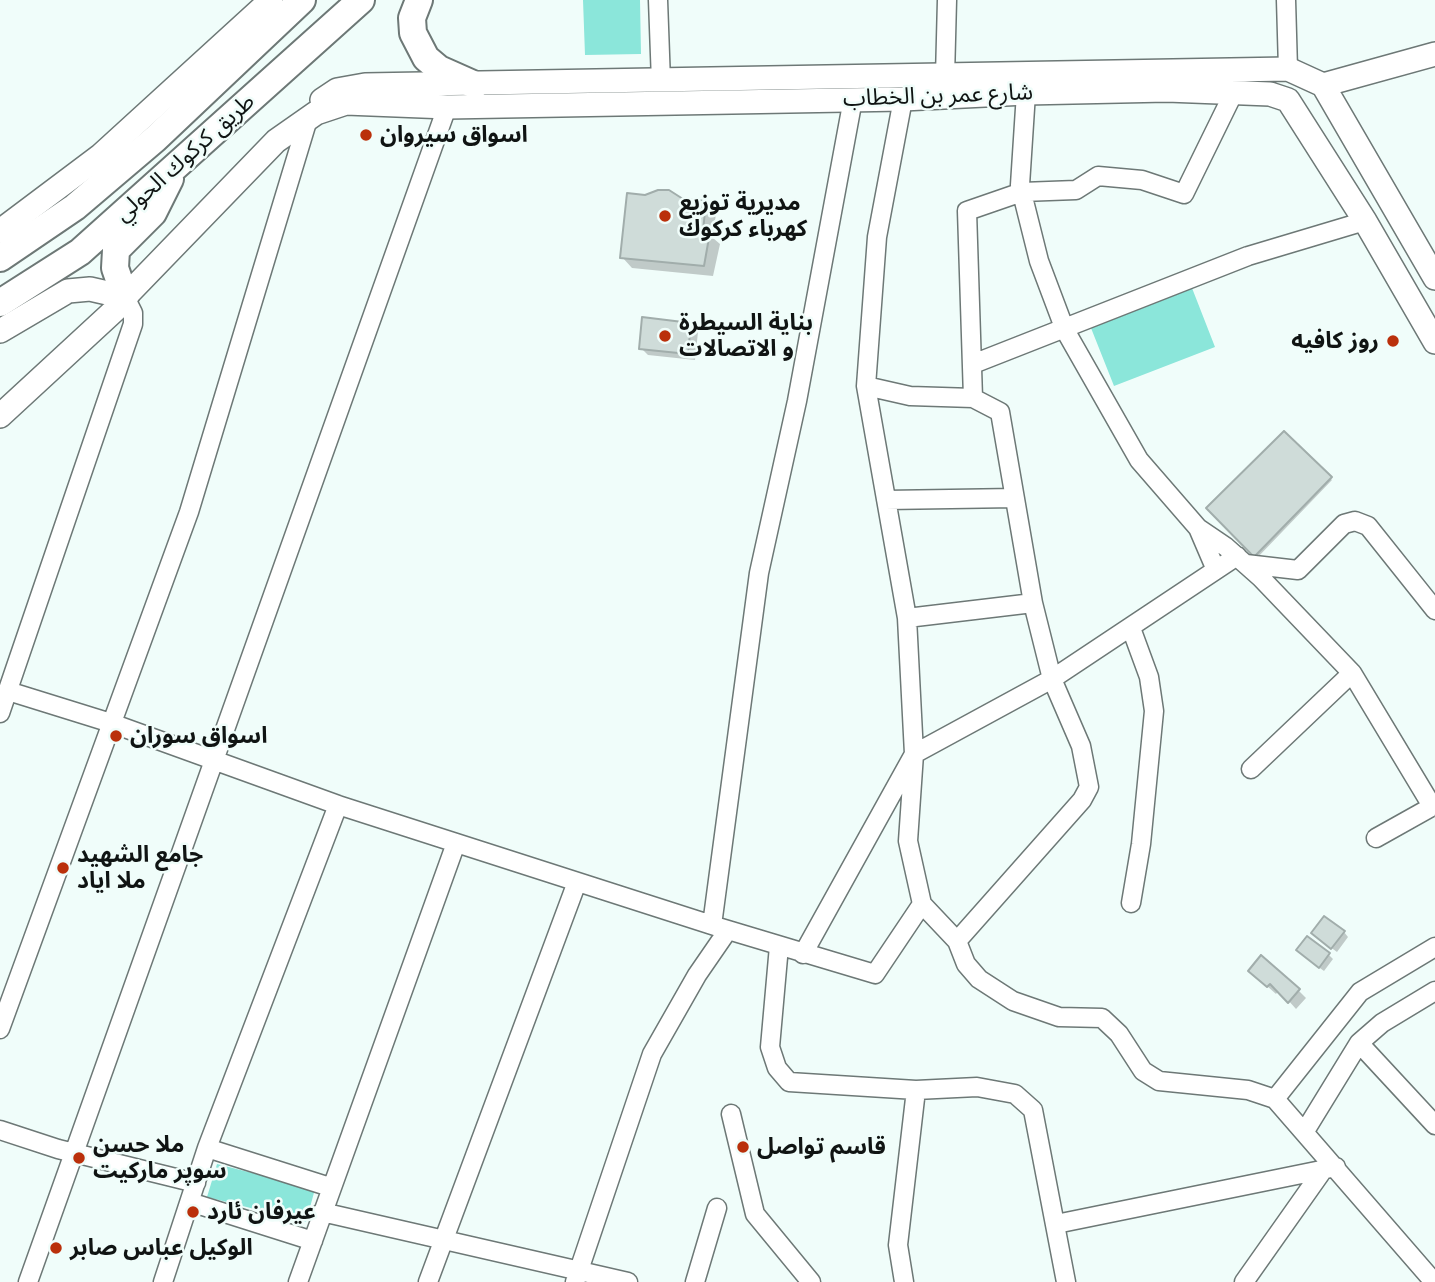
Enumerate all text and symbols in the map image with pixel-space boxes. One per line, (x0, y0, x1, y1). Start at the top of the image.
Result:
street label: شارع عمر بن الخطاب (843, 79, 1033, 113)
street label: طريق كركوك الحولي (109, 88, 261, 228)
place label: اسواق سيروان (380, 121, 528, 149)
marker: اسواق سيروان (358, 127, 374, 143)
place label: مديرية توزيع كهرباء كركوك (679, 189, 807, 243)
marker: مديرية توزيع كهرباء كركوك (657, 208, 673, 224)
place label: بناية السيطرة و الاتصالات (679, 309, 813, 363)
place label: روز كافيه (1291, 327, 1379, 355)
marker: بناية السيطرة و الاتصالات (657, 328, 673, 344)
marker: روز كافيه (1385, 333, 1401, 349)
place label: اسواق سوران (130, 722, 267, 750)
marker: اسواق سوران (108, 728, 124, 744)
place label: جامع الشهيد ملا اياد (77, 841, 203, 895)
marker: جامع الشهيد ملا اياد (55, 860, 71, 876)
place label: ملا حسن سوپر ماركيت (93, 1131, 227, 1185)
place label: قاسم تواصل (757, 1133, 886, 1161)
marker: قاسم تواصل (735, 1139, 751, 1155)
marker: ملا حسن سوپر ماركيت (71, 1150, 87, 1166)
place label: عیرفان ئارد (207, 1198, 316, 1226)
marker: عیرفان ئارد (185, 1204, 201, 1220)
place label: الوكيل عباس صابر (70, 1234, 253, 1262)
marker: الوكيل عباس صابر (48, 1240, 64, 1256)

